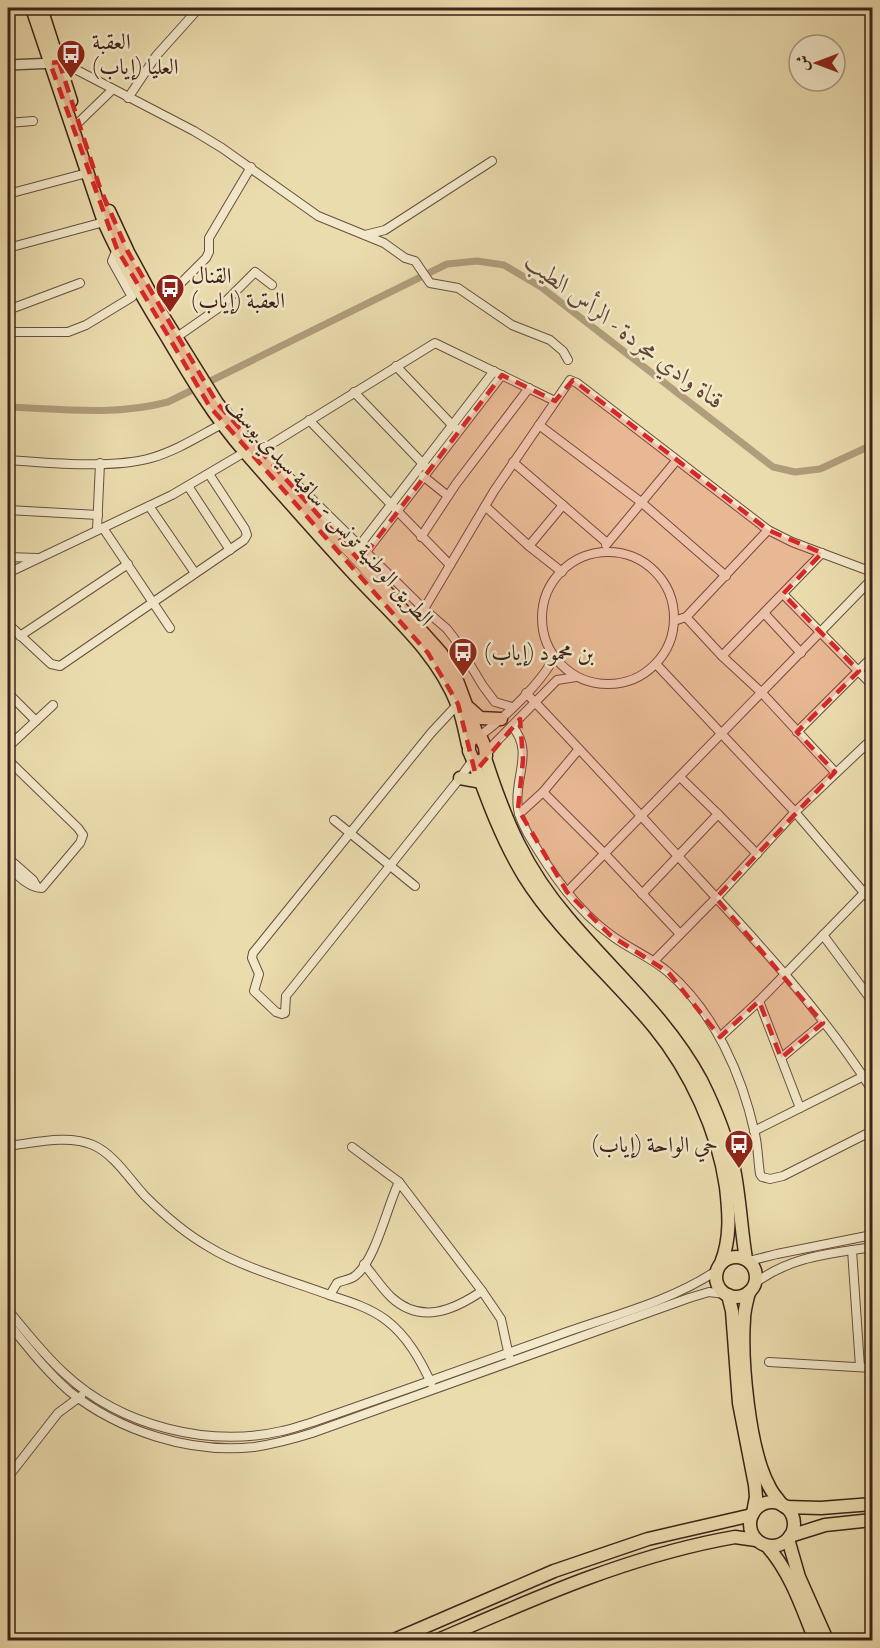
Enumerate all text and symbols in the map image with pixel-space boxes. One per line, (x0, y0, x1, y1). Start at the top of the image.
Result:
place label: العقبة العليا (إياب) (92, 28, 179, 85)
north arrow (787, 33, 847, 93)
bus stop icon: العقبة العليا (إياب) (55, 38, 87, 80)
text: ش (793, 55, 816, 71)
water label: قناة وادي مجردة - الرأس الطيب (517, 244, 732, 419)
place label: القنال العقبة (إياب) (191, 262, 285, 319)
bus stop icon: القنال العقبة (إياب) (154, 272, 186, 314)
street label: الطريق الوطنية تونس - ساقية سيدي يوسف (216, 391, 440, 635)
bus stop icon: بن محمود (إياب) (447, 636, 479, 678)
place label: بن محمود (إياب) (484, 639, 594, 671)
bus stop icon: حي الواحة (إياب) (723, 1128, 755, 1170)
place label: حي الواحة (إياب) (591, 1131, 718, 1163)

